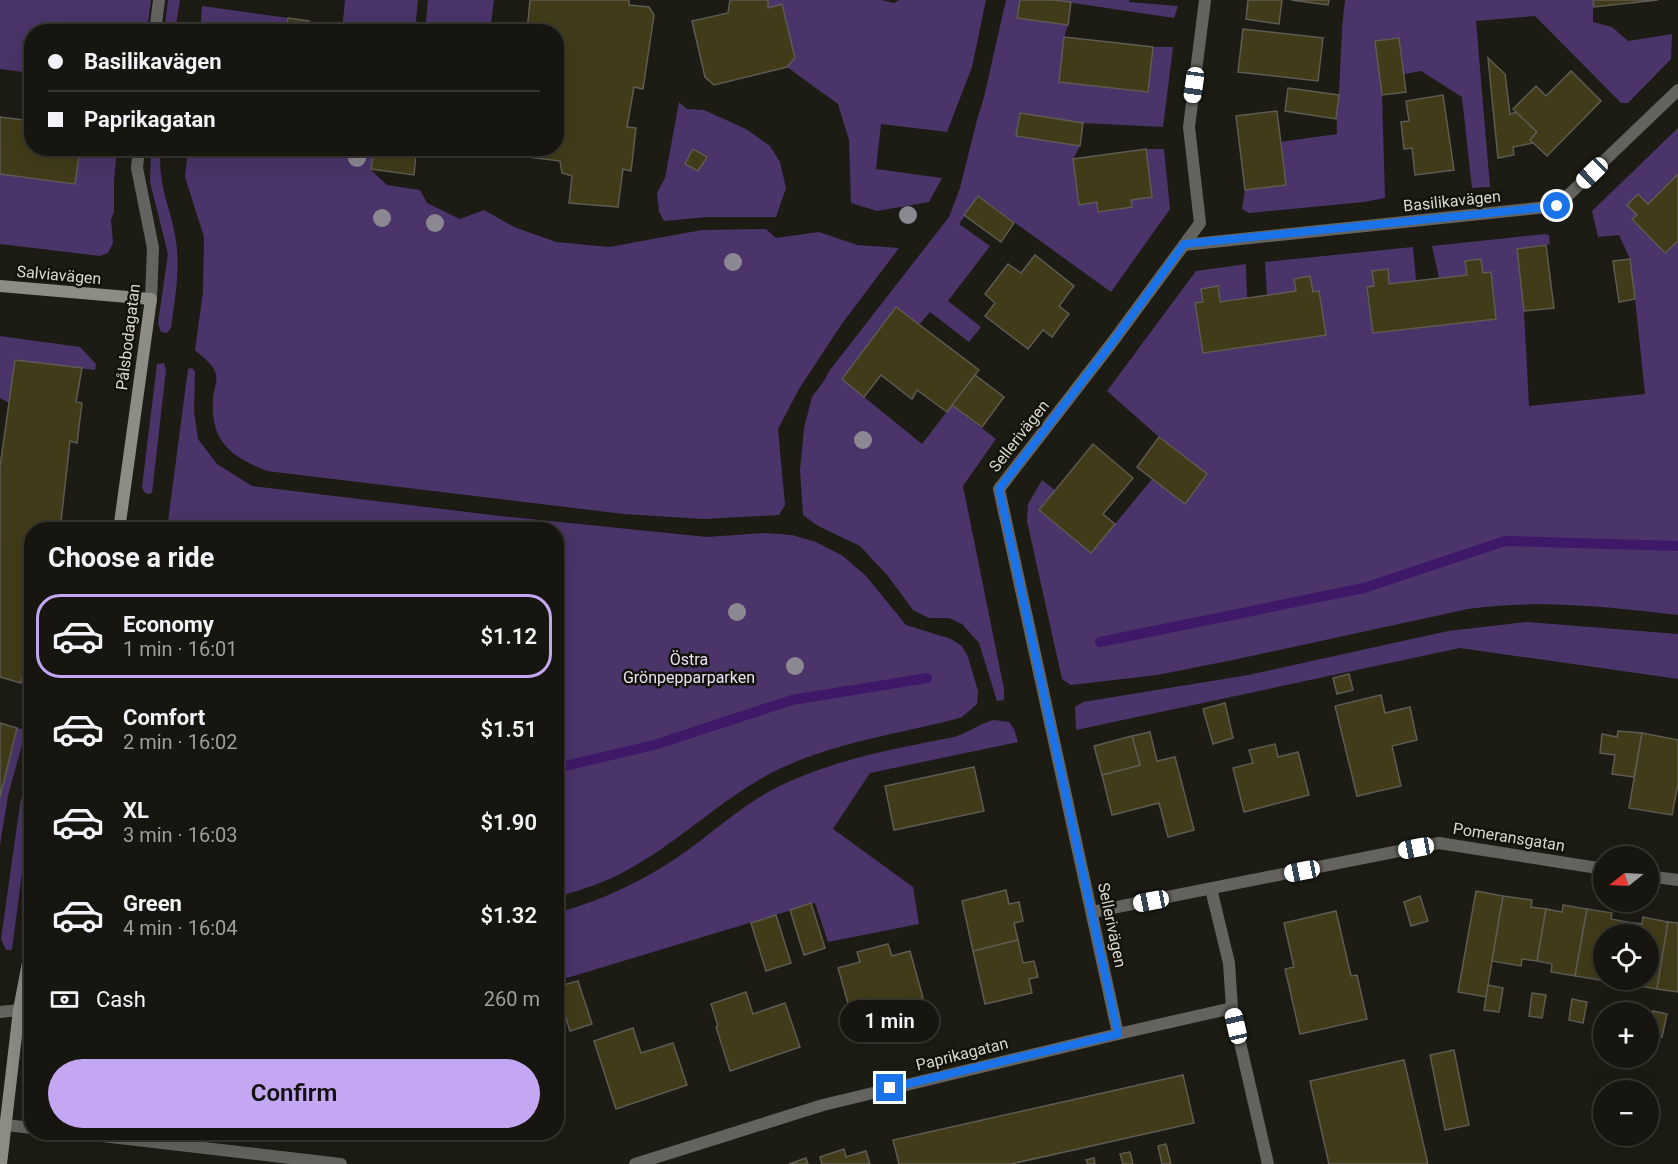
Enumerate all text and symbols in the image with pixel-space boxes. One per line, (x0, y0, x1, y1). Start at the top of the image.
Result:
text: Basilikavägen (84, 49, 221, 74)
car (1183, 66, 1205, 104)
text: Paprikagatan (84, 107, 216, 132)
car (1573, 154, 1611, 192)
street label: Basilikavägen (1402, 186, 1502, 216)
route start (1543, 192, 1570, 219)
street label: Salviavägen (16, 262, 102, 288)
street label: Pålsbodagatan (112, 283, 144, 391)
street label: Sellerivägen (985, 396, 1053, 476)
text: Choose a ride (48, 542, 214, 574)
icon: car (51, 609, 105, 663)
text: Economy (123, 612, 214, 637)
text: $1.12 (480, 624, 537, 649)
text: 1 min · 16:01 (123, 637, 238, 661)
park label: Östra Grönpepparparken (623, 650, 755, 687)
icon: car (51, 702, 105, 756)
text: Comfort (123, 705, 205, 730)
text: $1.51 (480, 717, 537, 742)
text: 2 min · 16:02 (123, 730, 238, 754)
icon: car (51, 795, 105, 849)
text: XL (123, 798, 149, 823)
text: $1.90 (480, 810, 537, 835)
street label: Pomeransgatan (1452, 819, 1566, 855)
text: 3 min · 16:03 (123, 823, 238, 847)
car (1397, 836, 1435, 860)
north arrow (1593, 846, 1659, 912)
map controls (1593, 846, 1659, 1146)
car (1283, 859, 1321, 883)
street label: Sellerivägen (1094, 881, 1130, 969)
icon: car (51, 888, 105, 942)
car (1132, 889, 1170, 913)
text: Green (123, 891, 182, 916)
text: $1.32 (480, 903, 537, 928)
text: 4 min · 16:04 (123, 916, 238, 940)
button: locate (1593, 924, 1659, 990)
icon: cash (48, 983, 81, 1016)
text: Cash (96, 987, 146, 1012)
text: 260 m (484, 987, 540, 1011)
callout: 1 min (840, 1001, 940, 1043)
button: + (1593, 1002, 1659, 1068)
car (1223, 1006, 1249, 1046)
text: 1 min (864, 1009, 915, 1033)
street label: Paprikagatan (914, 1033, 1010, 1075)
button: Confirm (48, 1059, 540, 1128)
route end (876, 1074, 903, 1101)
button: − (1593, 1080, 1659, 1146)

